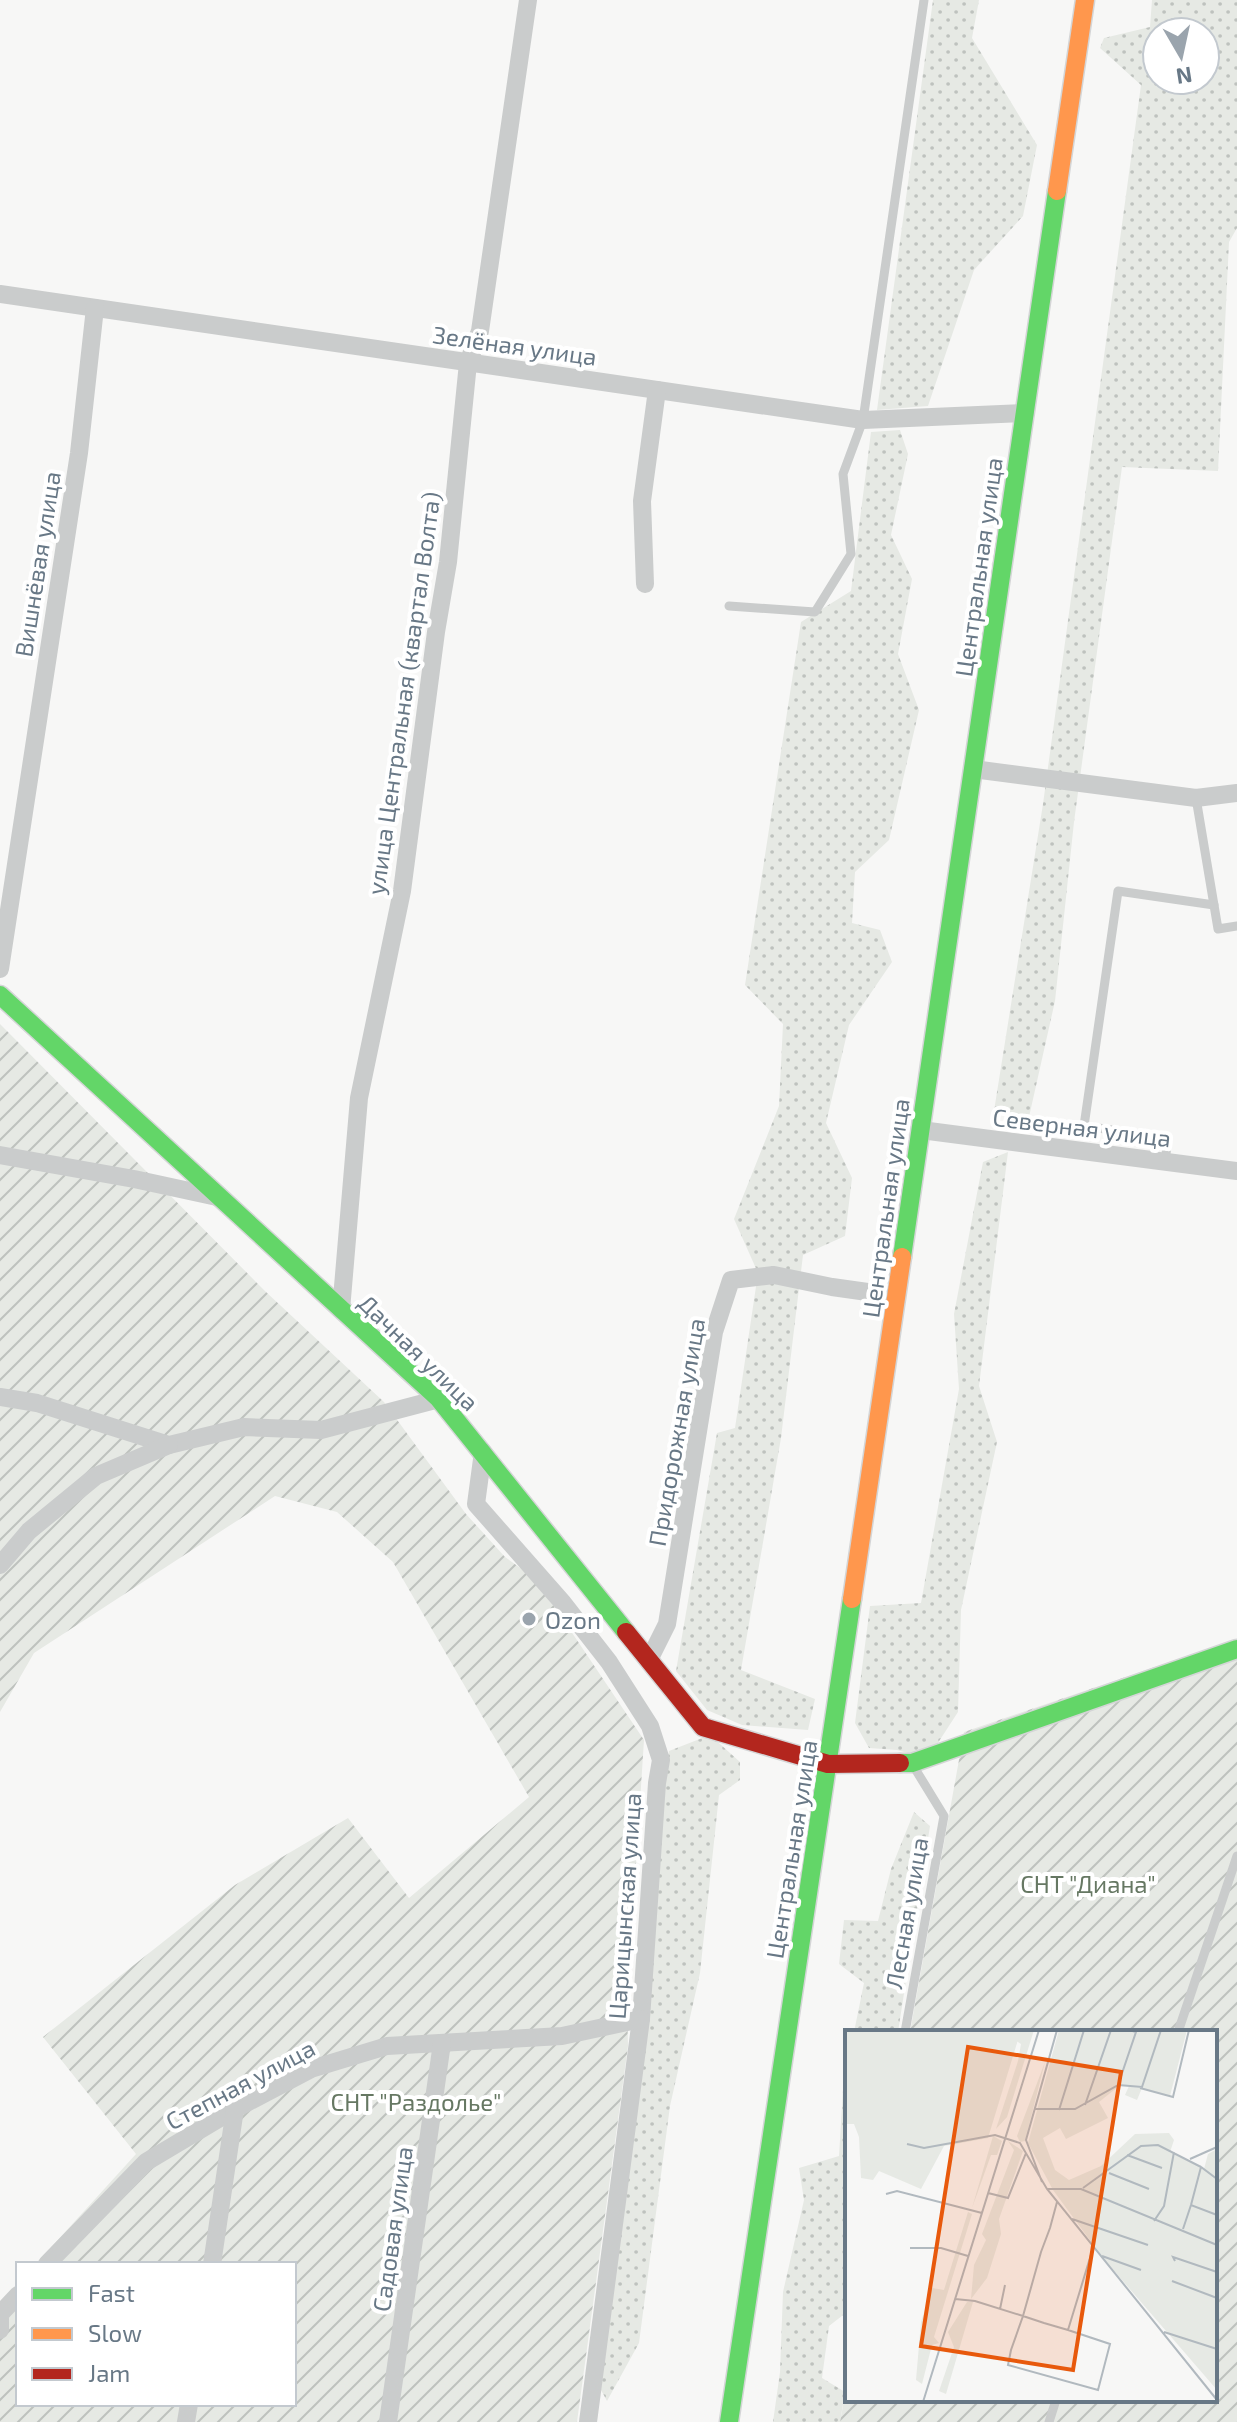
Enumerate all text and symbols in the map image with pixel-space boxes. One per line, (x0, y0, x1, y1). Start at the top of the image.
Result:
north arrow (1141, 16, 1221, 96)
text: N (1174, 63, 1194, 91)
street label: Зелёная улица (431, 319, 599, 372)
street label: Центральная улица (948, 456, 1009, 679)
street label: Вишнёвая улица (8, 469, 67, 659)
street label: улица Центральная (квартал Волта) (360, 490, 447, 896)
street label: Центральная улица (855, 1097, 916, 1320)
street label: Северная улица (991, 1102, 1173, 1153)
street label: Дачная улица (352, 1288, 485, 1417)
street label: Придорожная улица (642, 1316, 711, 1548)
place label: Ozon (545, 1605, 601, 1634)
marker: Ozon (520, 1610, 538, 1628)
street label: Центральная улица (759, 1738, 824, 1961)
street label: Царицынская улица (602, 1792, 647, 2020)
street label: Лесная улица (878, 1835, 935, 1991)
park label: СНТ "Диана" (1020, 1869, 1156, 1898)
inset map (845, 2030, 1217, 2402)
street label: Степная улица (161, 2033, 320, 2136)
park label: СНТ "Раздолье" (331, 2087, 501, 2116)
street label: Садовая улица (366, 2144, 419, 2314)
legend (16, 2262, 296, 2406)
text: Fast (88, 2278, 135, 2307)
text: Slow (88, 2318, 142, 2347)
text: Jam (88, 2358, 130, 2387)

